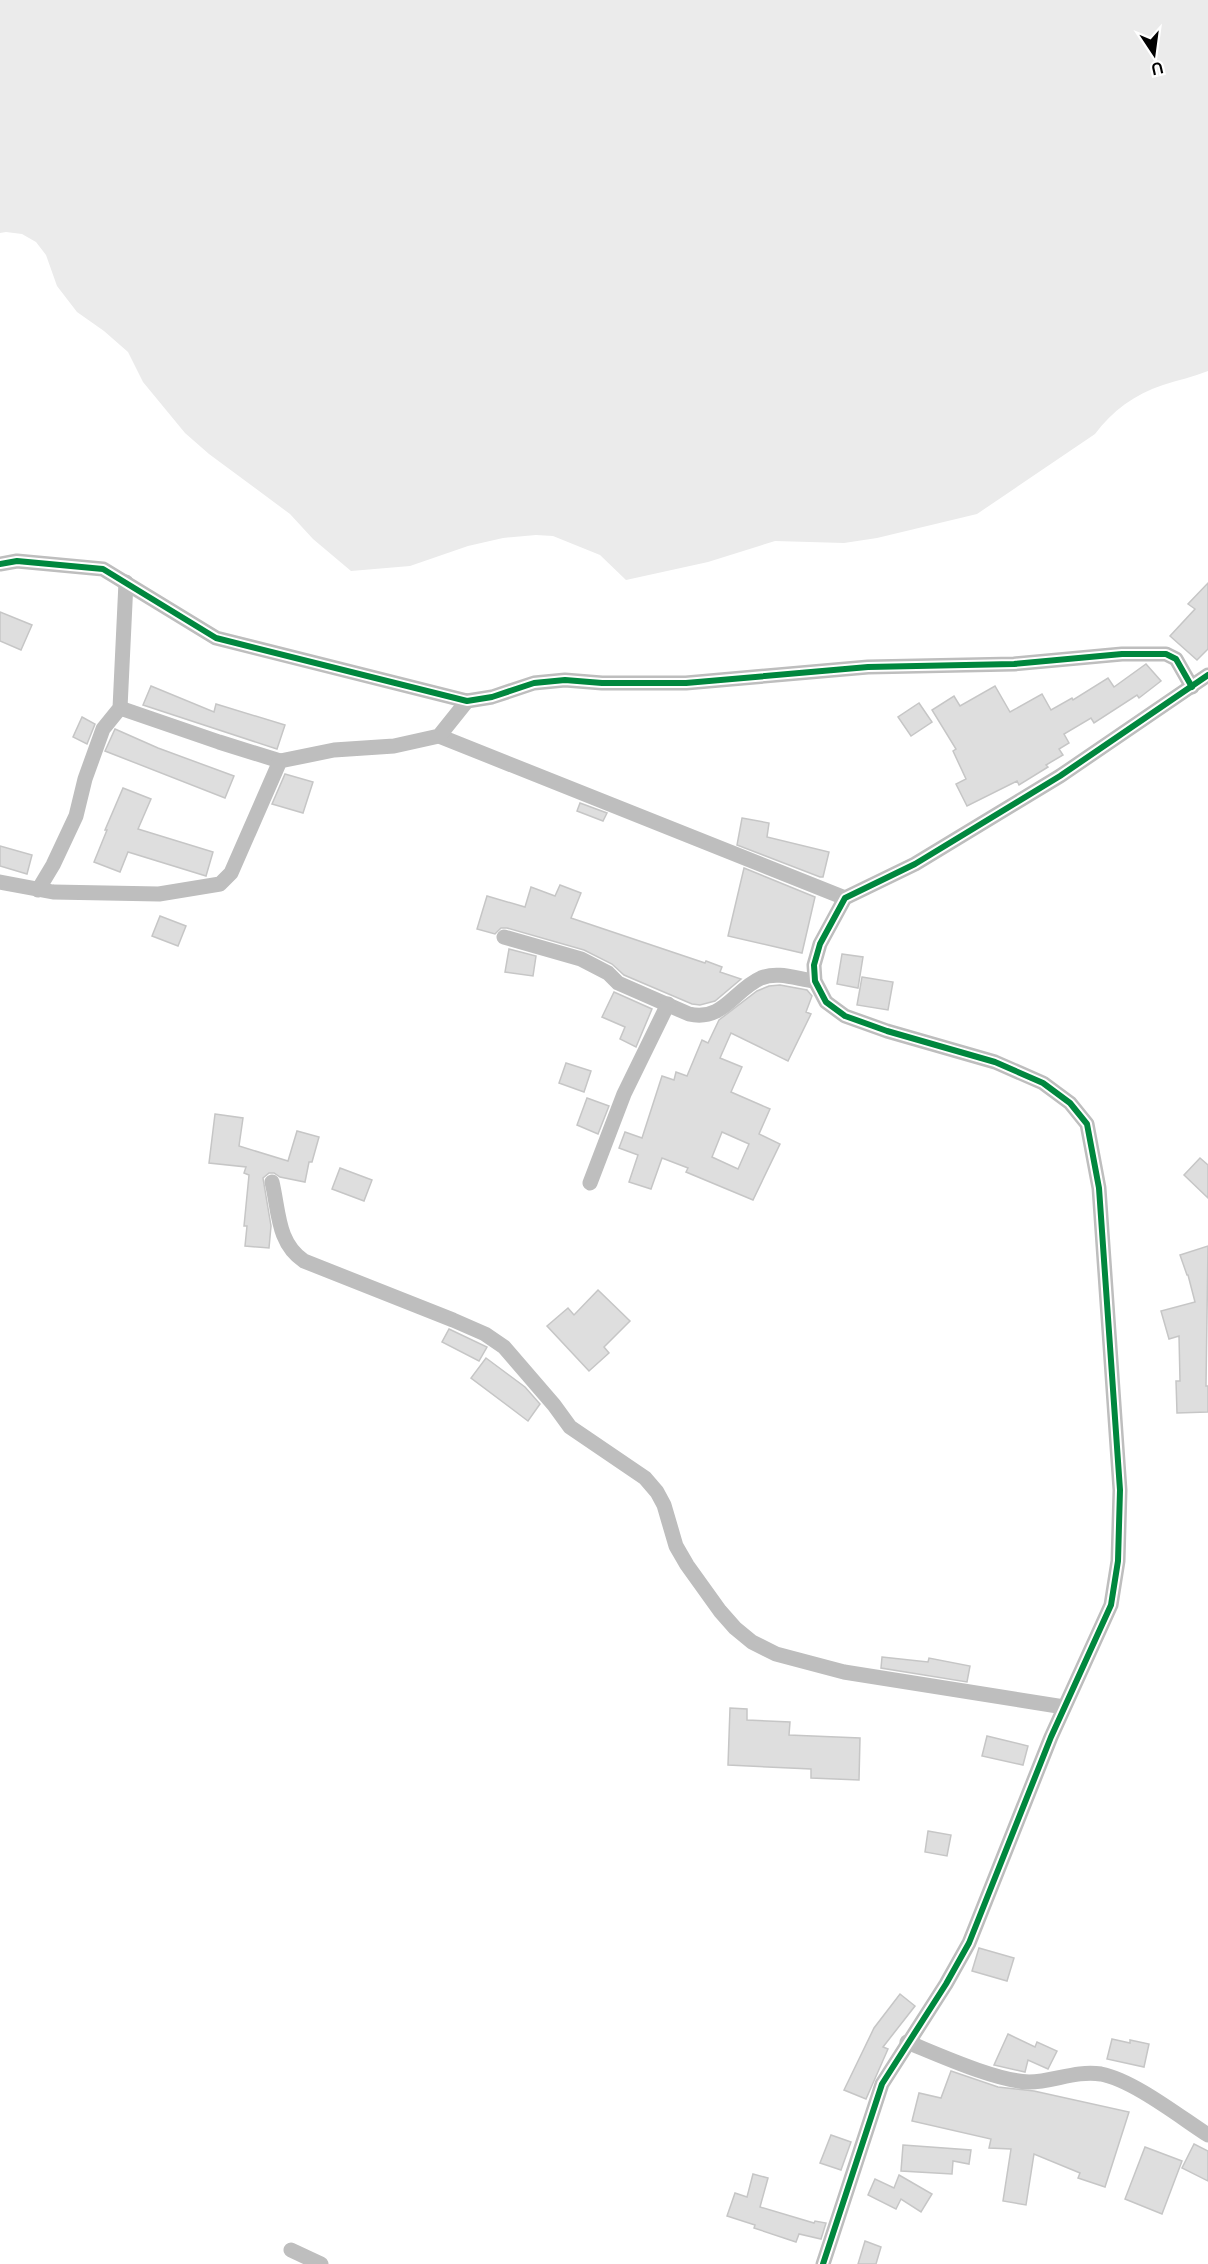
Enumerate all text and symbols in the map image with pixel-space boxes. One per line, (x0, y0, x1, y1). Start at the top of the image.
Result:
north arrow (1124, 24, 1184, 84)
text: U (1150, 59, 1165, 80)

